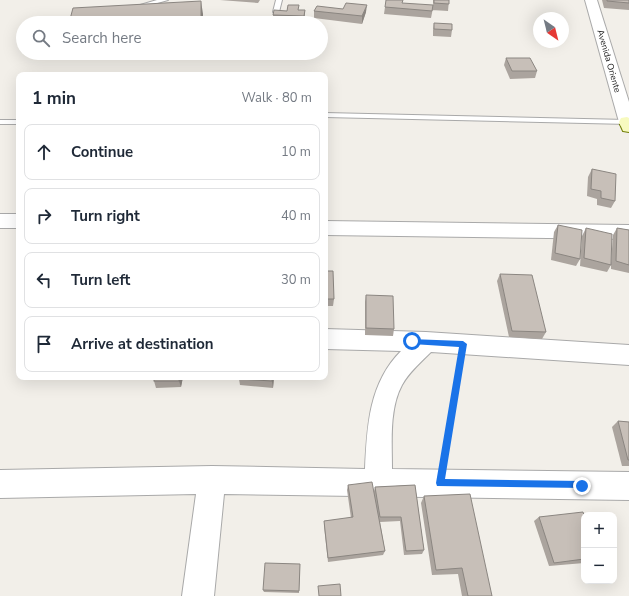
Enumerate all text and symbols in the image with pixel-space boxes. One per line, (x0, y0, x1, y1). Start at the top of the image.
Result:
north arrow (533, 12, 569, 48)
search box (16, 16, 328, 60)
icon: search (30, 27, 52, 49)
text: Search here (62, 28, 142, 48)
street label: Avenida Oriente (594, 28, 624, 94)
text: 1 min (32, 87, 76, 110)
text: Walk · 80 m (241, 89, 312, 107)
icon: ahead (33, 141, 55, 163)
text: Continue (71, 142, 133, 162)
text: 10 m (281, 143, 311, 161)
icon: right (33, 205, 55, 227)
text: Turn right (71, 206, 140, 226)
text: 40 m (281, 207, 311, 225)
icon: left (33, 269, 55, 291)
text: Turn left (71, 270, 130, 290)
text: 30 m (281, 271, 311, 289)
route start (403, 332, 421, 350)
icon: arrive (33, 333, 55, 355)
text: Arrive at destination (71, 334, 214, 354)
route end (573, 477, 591, 495)
map controls (581, 512, 617, 584)
button: + (581, 512, 617, 548)
button: − (581, 548, 617, 584)

